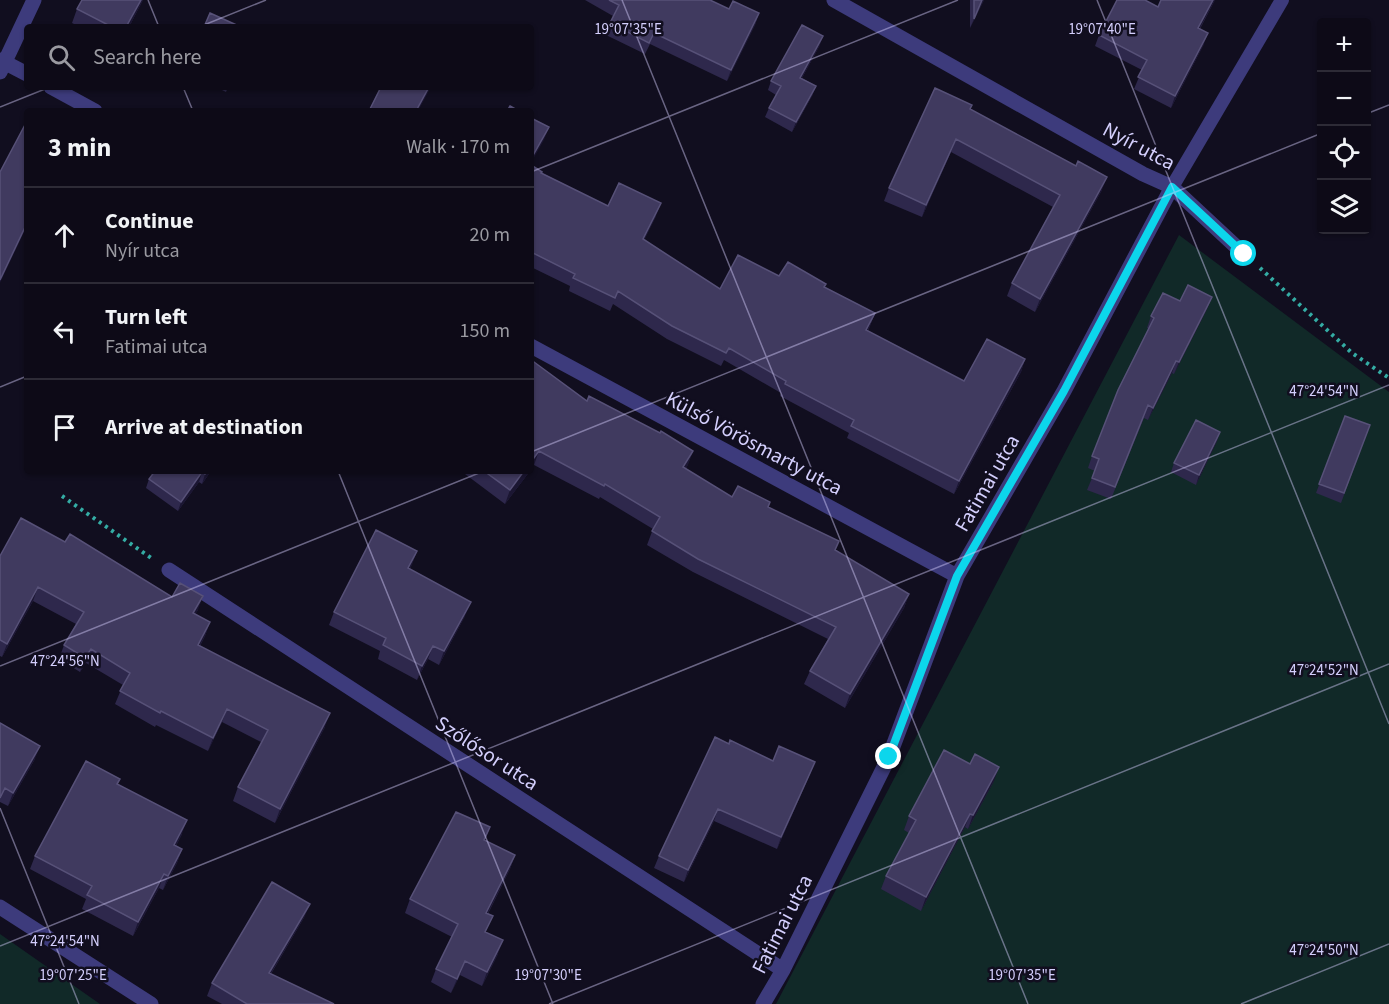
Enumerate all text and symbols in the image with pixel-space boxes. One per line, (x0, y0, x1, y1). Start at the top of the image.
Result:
map controls (1317, 18, 1371, 234)
button: + (1317, 18, 1371, 72)
text: 19°07'35"E (594, 19, 662, 40)
text: 19°07'40"E (1068, 19, 1136, 40)
search box (24, 24, 534, 90)
icon: search (45, 41, 78, 74)
text: Search here (93, 41, 201, 73)
button: − (1317, 72, 1371, 126)
street label: Nyír utca (1097, 114, 1181, 178)
button: locate (1317, 126, 1371, 180)
text: 3 min (48, 129, 111, 166)
text: Walk · 170 m (406, 133, 510, 161)
button: layers (1317, 180, 1371, 234)
text: Continue (105, 205, 194, 237)
icon: ahead (48, 219, 81, 252)
text: 20 m (470, 221, 510, 249)
text: Nyír utca (105, 237, 180, 265)
route start (1230, 240, 1256, 266)
text: Turn left (105, 301, 187, 333)
icon: left (48, 315, 81, 348)
text: 150 m (460, 317, 510, 345)
text: Fatimai utca (105, 333, 208, 361)
text: 47°24'54"N (1289, 381, 1359, 402)
street label: Külső Vörösmarty utca (660, 384, 848, 502)
icon: arrive (48, 411, 81, 444)
text: Arrive at destination (105, 411, 303, 443)
street label: Fatimai utca (947, 429, 1027, 537)
text: 47°24'56"N (30, 651, 100, 672)
text: 47°24'52"N (1289, 660, 1359, 681)
street label: Szőlősor utca (429, 708, 545, 798)
route end (875, 743, 901, 769)
street label: Fatimai utca (744, 869, 820, 979)
text: 47°24'54"N (30, 931, 100, 952)
text: 47°24'50"N (1289, 940, 1359, 961)
text: 19°07'25"E (39, 965, 107, 986)
text: 19°07'30"E (514, 965, 582, 986)
text: 19°07'35"E (988, 965, 1056, 986)

